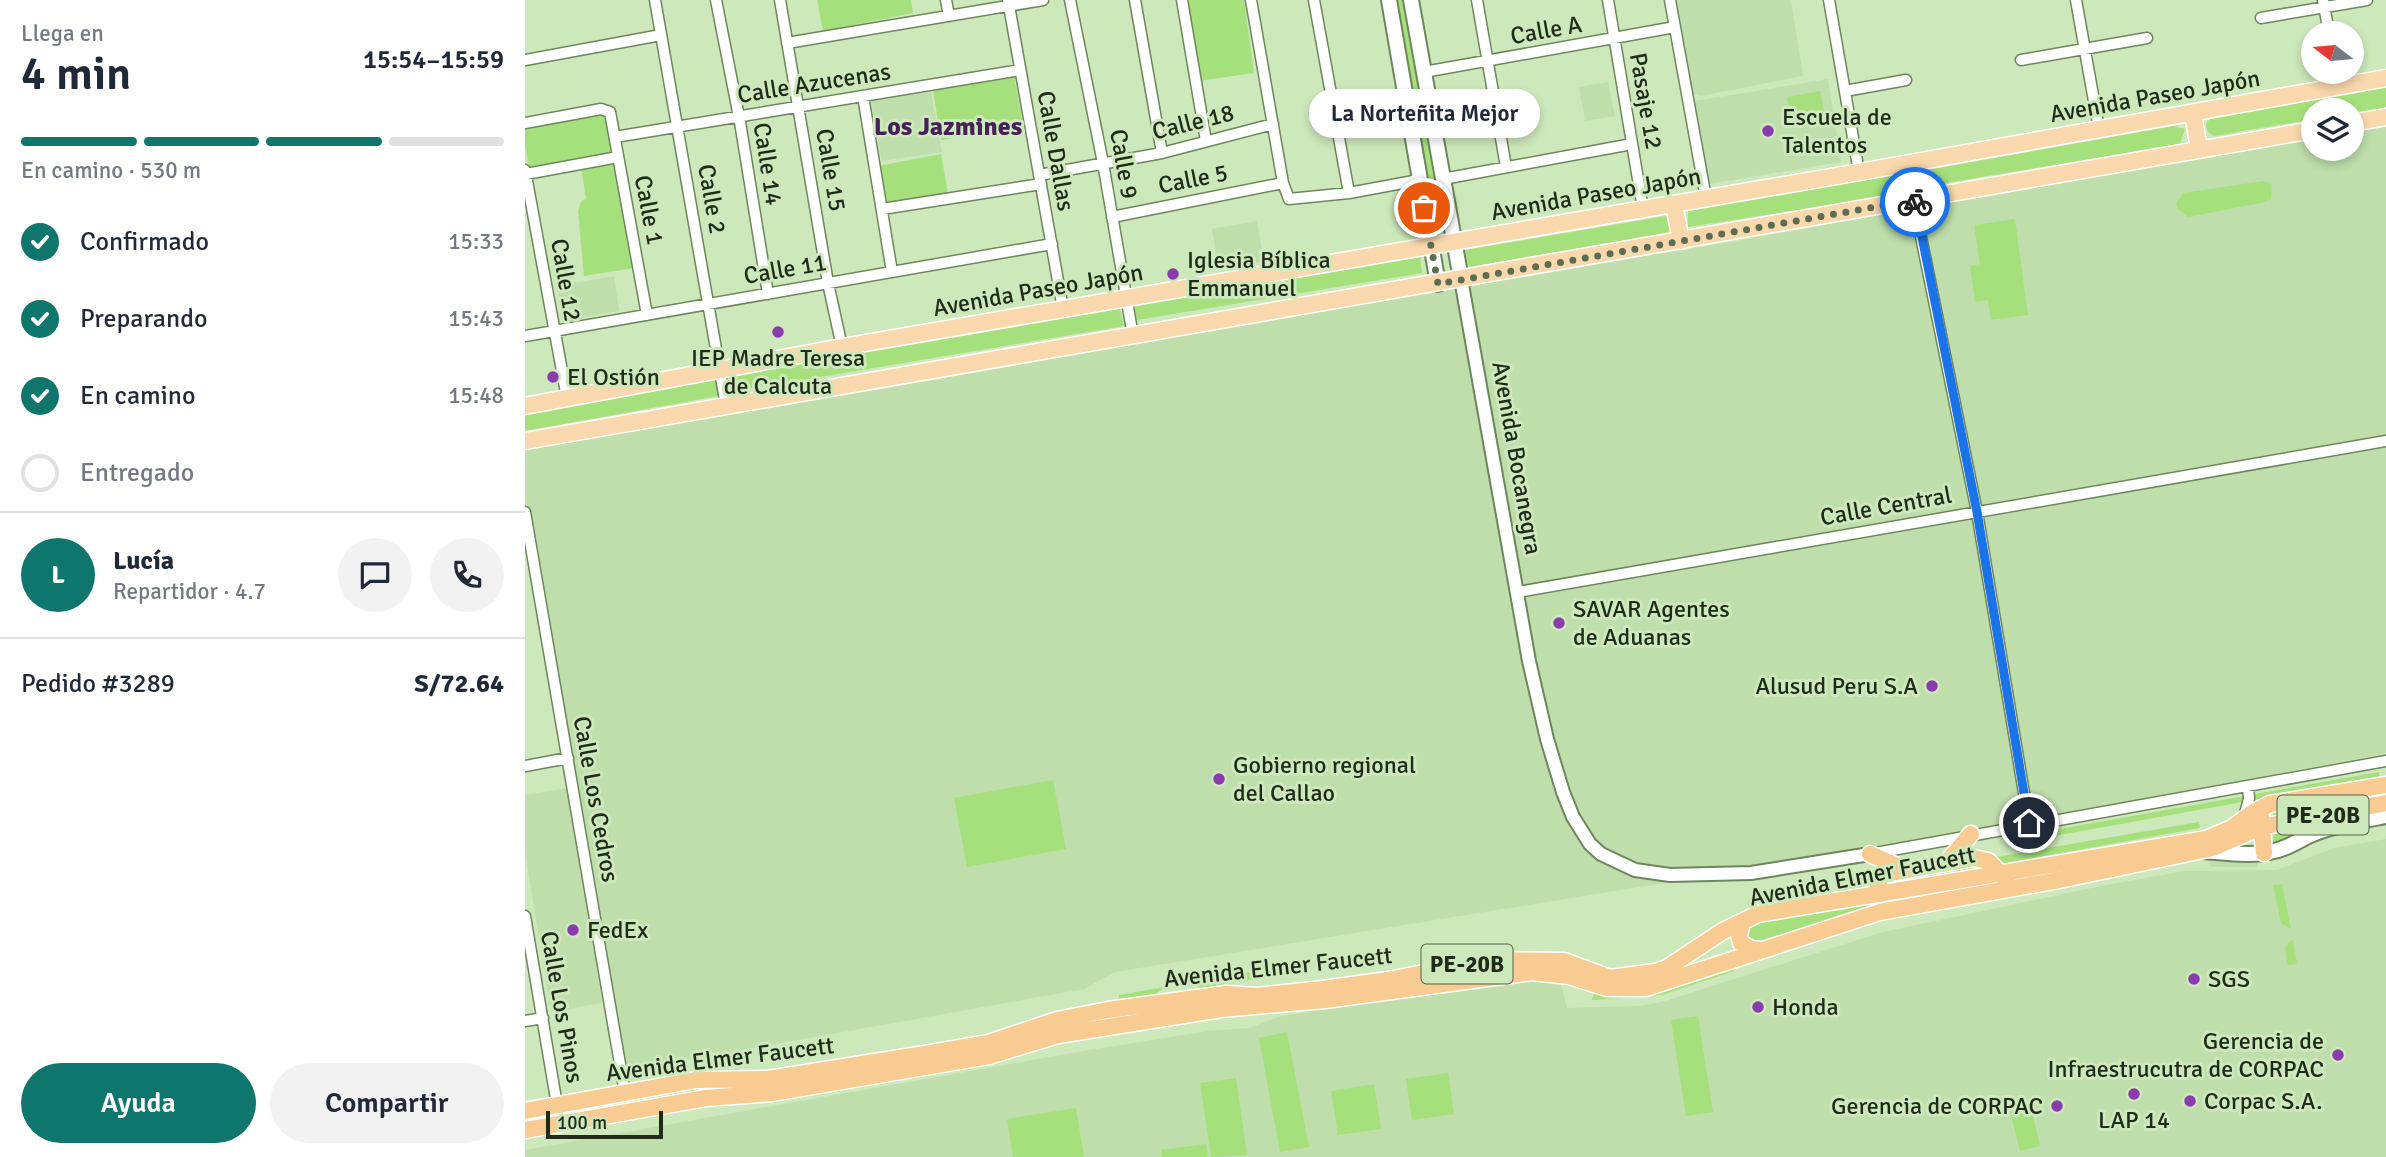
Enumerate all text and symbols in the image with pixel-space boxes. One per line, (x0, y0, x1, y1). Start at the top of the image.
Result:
street label: Calle A (1508, 9, 1584, 51)
text: Llega en (21, 19, 104, 48)
north arrow (2301, 21, 2364, 84)
map controls (2301, 21, 2364, 161)
text: 15:54–15:59 (363, 44, 504, 76)
text: 4 min (21, 46, 131, 102)
street label: Pasaje 12 (1623, 50, 1669, 152)
street label: Calle Azucenas (735, 56, 893, 110)
street label: Avenida Paseo Japón (2048, 63, 2262, 129)
street label: Calle Dallas (1031, 89, 1081, 213)
callout: La Norteñita Mejor (1308, 89, 1539, 138)
street label: Calle 18 (1149, 97, 1237, 147)
button: layers (2301, 98, 2364, 161)
text: La Norteñita Mejor (1331, 99, 1518, 128)
place label: Escuela de Talentos (1782, 102, 1892, 160)
district label: Los Jazmines (874, 111, 1022, 143)
street label: Calle 14 (747, 121, 789, 208)
marker: Escuela de Talentos (1760, 123, 1776, 139)
street label: Calle 15 (809, 126, 853, 214)
street label: Calle 9 (1103, 127, 1145, 201)
text: En camino · 530 m (21, 156, 201, 185)
street label: Calle 5 (1156, 158, 1230, 200)
street label: Avenida Paseo Japón (1489, 161, 1703, 227)
street label: Calle 2 (691, 162, 733, 236)
courier (1880, 167, 1950, 237)
street label: Calle 1 (628, 173, 670, 247)
pin (1394, 178, 1454, 238)
icon: bike (1896, 183, 1934, 221)
icon: bag (1405, 189, 1443, 227)
icon: check (21, 223, 59, 261)
text: Confirmado (80, 226, 209, 258)
text: 15:33 (448, 227, 504, 256)
street label: Calle 12 (544, 236, 588, 324)
place label: Iglesia Bíblica Emmanuel (1187, 245, 1331, 303)
street label: Calle 11 (741, 247, 829, 291)
street label: Avenida Paseo Japón (931, 257, 1145, 323)
marker: Iglesia Bíblica Emmanuel (1165, 266, 1181, 282)
icon: check (21, 300, 59, 338)
text: Preparando (80, 303, 207, 335)
text: 15:43 (448, 304, 504, 333)
marker: IEP Madre Teresa de Calcuta (770, 324, 786, 340)
place label: IEP Madre Teresa de Calcuta (691, 343, 865, 401)
street label: Avenida Bocanegra (1485, 359, 1549, 557)
place label: El Ostión (567, 362, 660, 392)
marker: El Ostión (545, 369, 561, 385)
icon: check (21, 377, 59, 415)
text: En camino (80, 380, 196, 412)
text: 15:48 (448, 381, 504, 410)
text: Entregado (80, 457, 194, 489)
street label: Calle Central (1818, 480, 1954, 532)
button: chat (338, 538, 412, 612)
button: phone (430, 538, 504, 612)
text: Lucía (113, 545, 174, 577)
text: L (51, 559, 65, 591)
text: Repartidor · 4.7 (113, 577, 266, 606)
place label: SAVAR Agentes de Aduanas (1573, 594, 1730, 652)
marker: SAVAR Agentes de Aduanas (1551, 615, 1567, 631)
text: Pedido #3289 (21, 668, 175, 700)
text: S/72.64 (414, 668, 504, 700)
place label: Alusud Peru S.A (1756, 671, 1918, 701)
marker: Alusud Peru S.A (1924, 678, 1940, 694)
street label: Calle Los Cedros (567, 714, 625, 884)
place label: Gobierno regional del Callao (1233, 750, 1416, 808)
marker: Gobierno regional del Callao (1211, 771, 1227, 787)
pin (1999, 793, 2059, 853)
road number: PE-20B (2277, 796, 2368, 834)
icon: home (2010, 804, 2048, 842)
street label: Avenida Elmer Faucett (1747, 839, 1977, 913)
place label: FedEx (587, 915, 648, 945)
marker: FedEx (565, 922, 581, 938)
street label: Calle Los Pinos (534, 929, 590, 1085)
street label: Avenida Elmer Faucett (1162, 940, 1394, 994)
road number: PE-20B (1422, 945, 1513, 984)
place label: SGS (2208, 964, 2250, 994)
marker: SGS (2186, 971, 2202, 987)
place label: Honda (1772, 992, 1839, 1022)
marker: Honda (1750, 999, 1766, 1015)
place label: Gerencia de Infraestrucutra de CORPAC (2047, 1026, 2324, 1084)
street label: Avenida Elmer Faucett (604, 1030, 836, 1088)
marker: Gerencia de Infraestrucutra de CORPAC (2330, 1047, 2346, 1063)
button: Ayuda (21, 1063, 256, 1143)
button: Compartir (270, 1063, 504, 1143)
marker: LAP 14 (2126, 1086, 2142, 1102)
place label: Corpac S.A. (2204, 1086, 2323, 1116)
place label: Gerencia de CORPAC (1831, 1091, 2043, 1121)
marker: Corpac S.A. (2182, 1093, 2198, 1109)
marker: Gerencia de CORPAC (2049, 1098, 2065, 1114)
place label: LAP 14 (2098, 1105, 2170, 1135)
scale bar (546, 1108, 663, 1140)
text: 100 m (557, 1111, 607, 1135)

